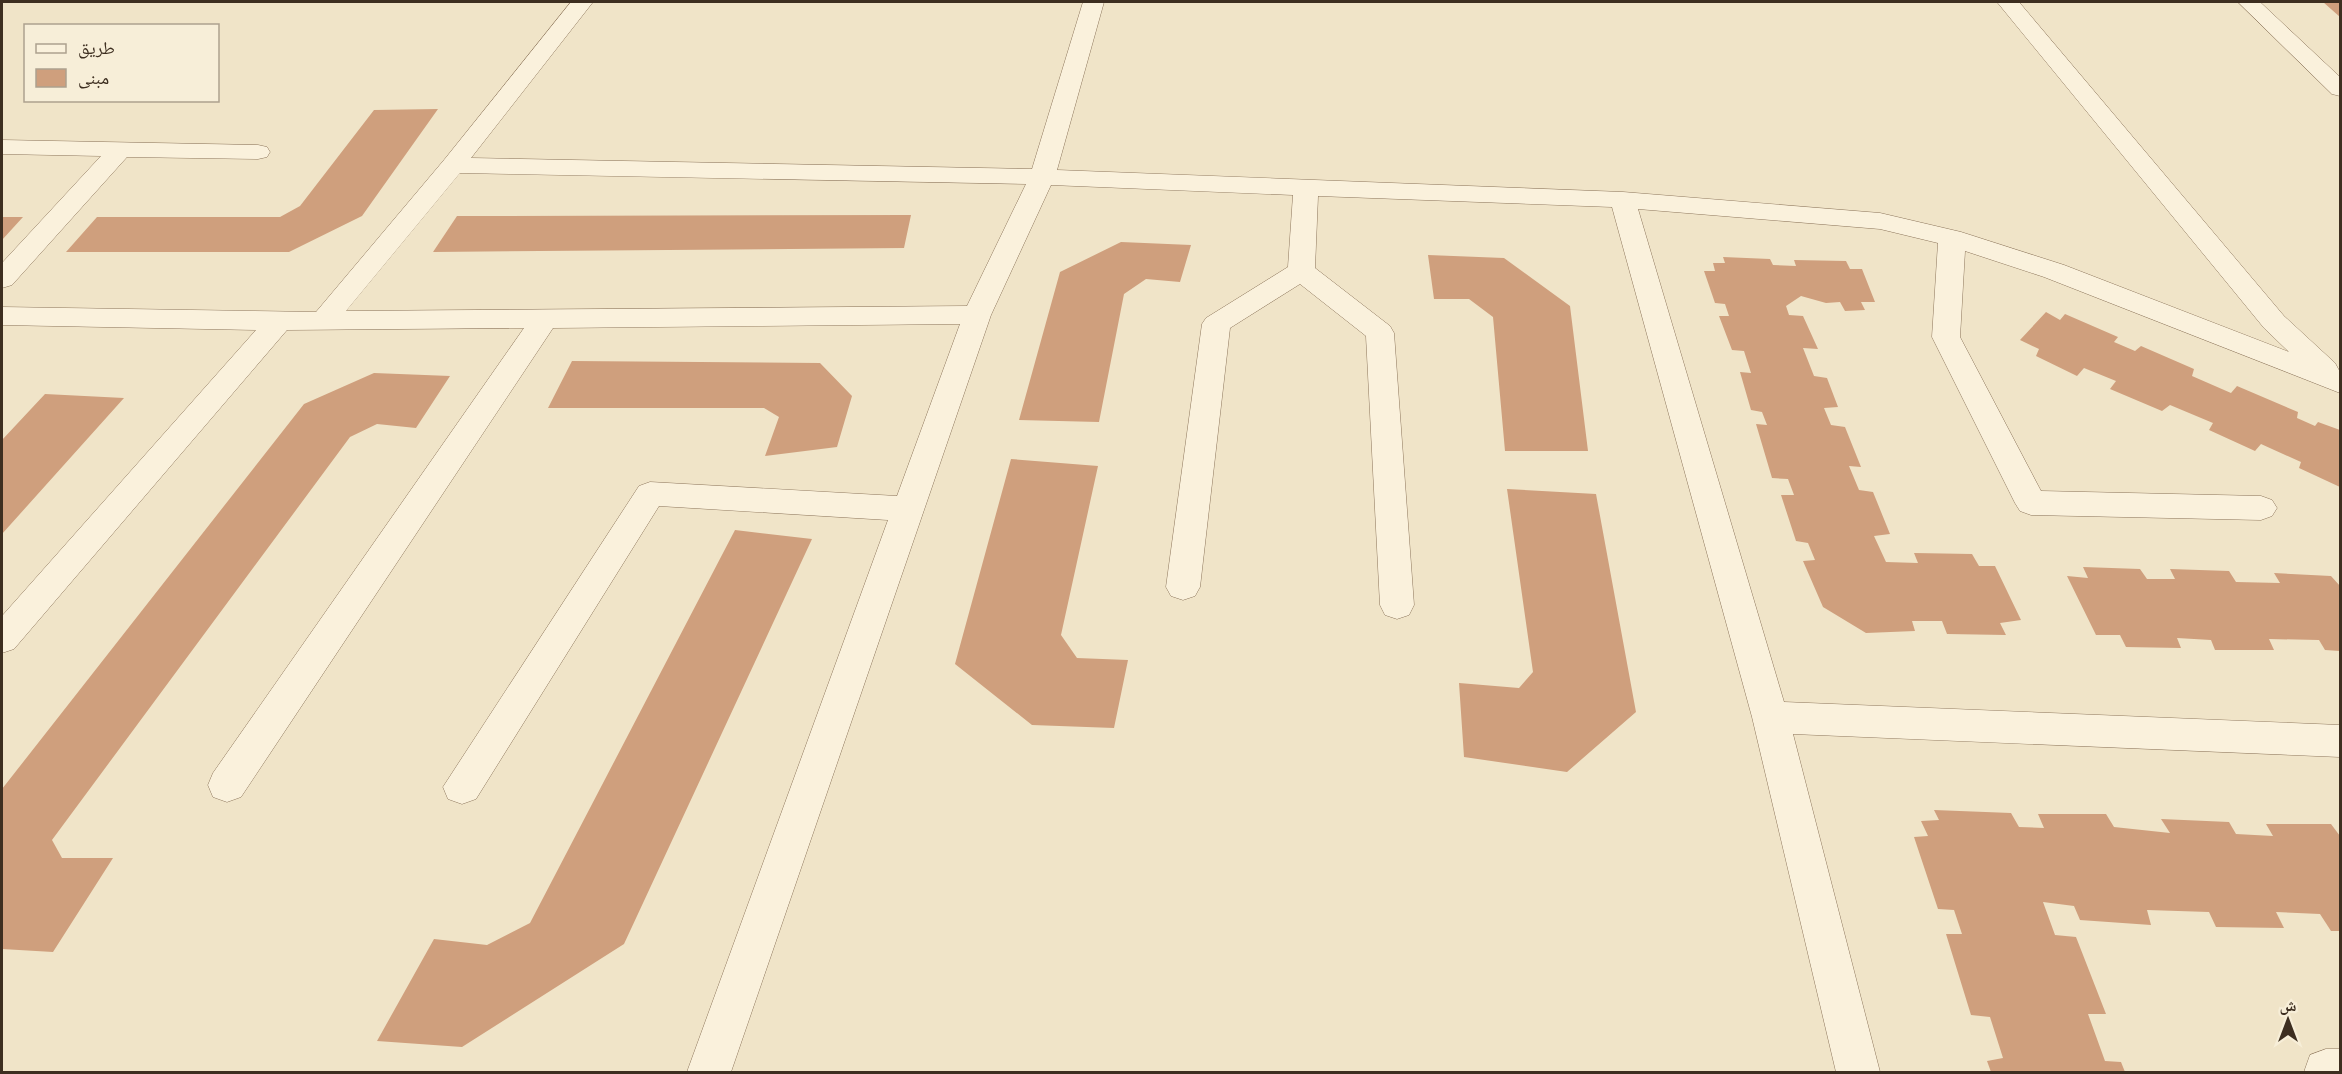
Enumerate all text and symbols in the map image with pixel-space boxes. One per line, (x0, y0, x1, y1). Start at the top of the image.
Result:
legend (24, 24, 219, 102)
text: طريق (78, 36, 115, 59)
text: مبنى (78, 66, 109, 89)
north arrow (2258, 990, 2318, 1050)
text: ش (2280, 995, 2297, 1015)

